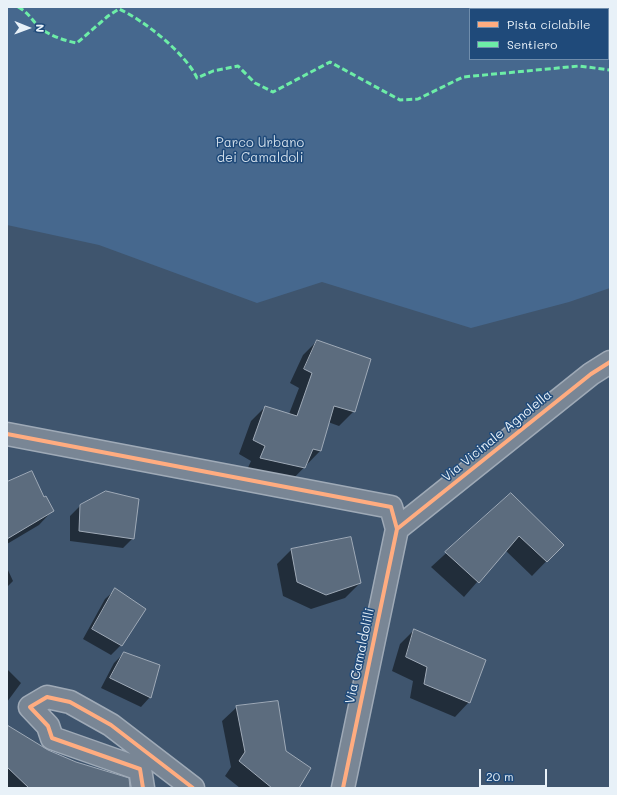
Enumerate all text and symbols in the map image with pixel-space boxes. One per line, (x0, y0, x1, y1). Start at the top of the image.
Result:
north arrow (8, 8, 48, 48)
legend (469, 8, 609, 60)
text: Pista ciclabile (507, 16, 590, 32)
text: N (33, 24, 48, 33)
text: Sentiero (507, 36, 557, 52)
park label: Parco Urbano dei Camaldoli (216, 135, 304, 166)
street label: Via Vicinale Agnolella (439, 387, 555, 485)
street label: Via Camaldolilli (342, 607, 378, 705)
scale bar (481, 761, 549, 787)
text: 20 m (486, 768, 514, 784)

